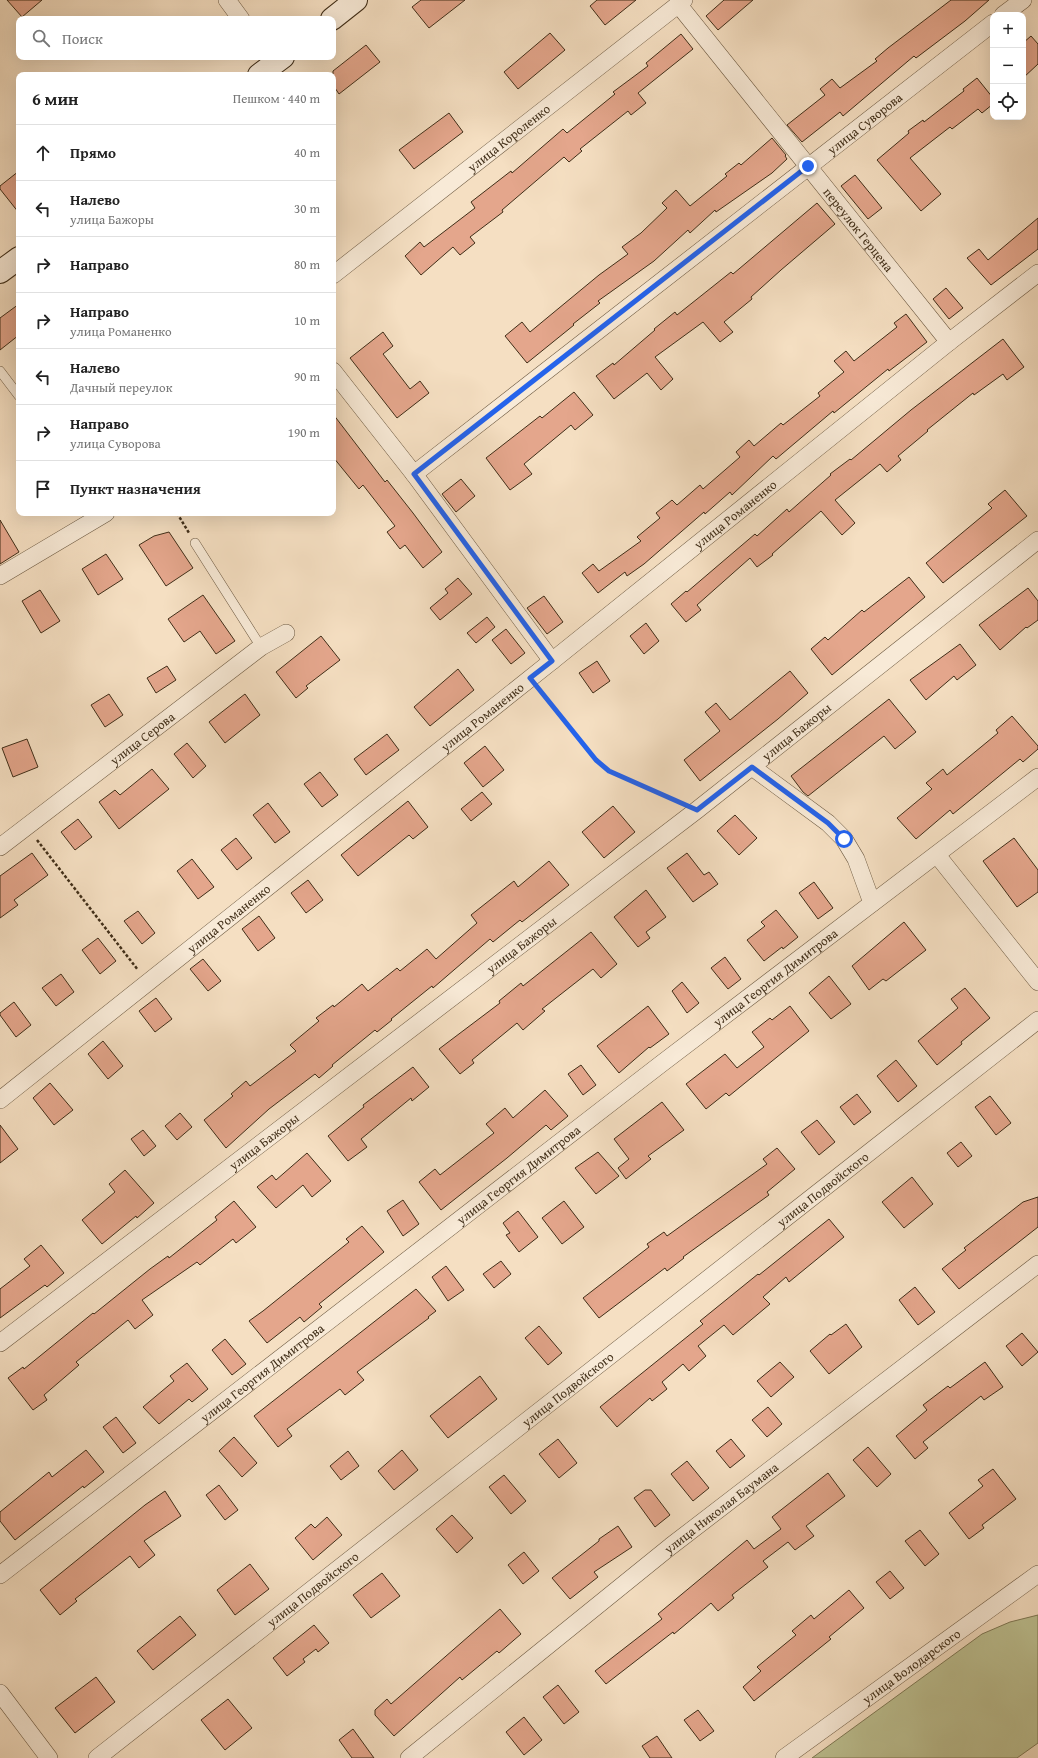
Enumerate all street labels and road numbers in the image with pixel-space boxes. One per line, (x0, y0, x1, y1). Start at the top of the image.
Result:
street label: улица Суворова (822, 88, 907, 160)
street label: улица Короленко (463, 99, 555, 177)
street label: переулок Герцена (819, 184, 899, 277)
street label: улица Романенко (689, 475, 781, 554)
street label: улица Романенко (436, 678, 528, 757)
street label: улица Бажоры (757, 698, 835, 766)
street label: улица Серова (105, 707, 180, 770)
street label: улица Романенко (182, 879, 275, 958)
street label: улица Бажоры (482, 912, 560, 979)
street label: улица Георгия Димитрова (708, 923, 842, 1032)
street label: улица Бажоры (224, 1109, 303, 1175)
street label: улица Георгия Димитрова (452, 1120, 585, 1230)
street label: улица Подвойского (772, 1147, 873, 1232)
street label: улица Георгия Димитрова (195, 1318, 329, 1428)
street label: улица Подвойского (517, 1347, 618, 1432)
street label: улица Николая Баумана (659, 1457, 783, 1559)
street label: улица Подвойского (262, 1547, 363, 1632)
street label: улица Володарского (857, 1624, 965, 1709)

